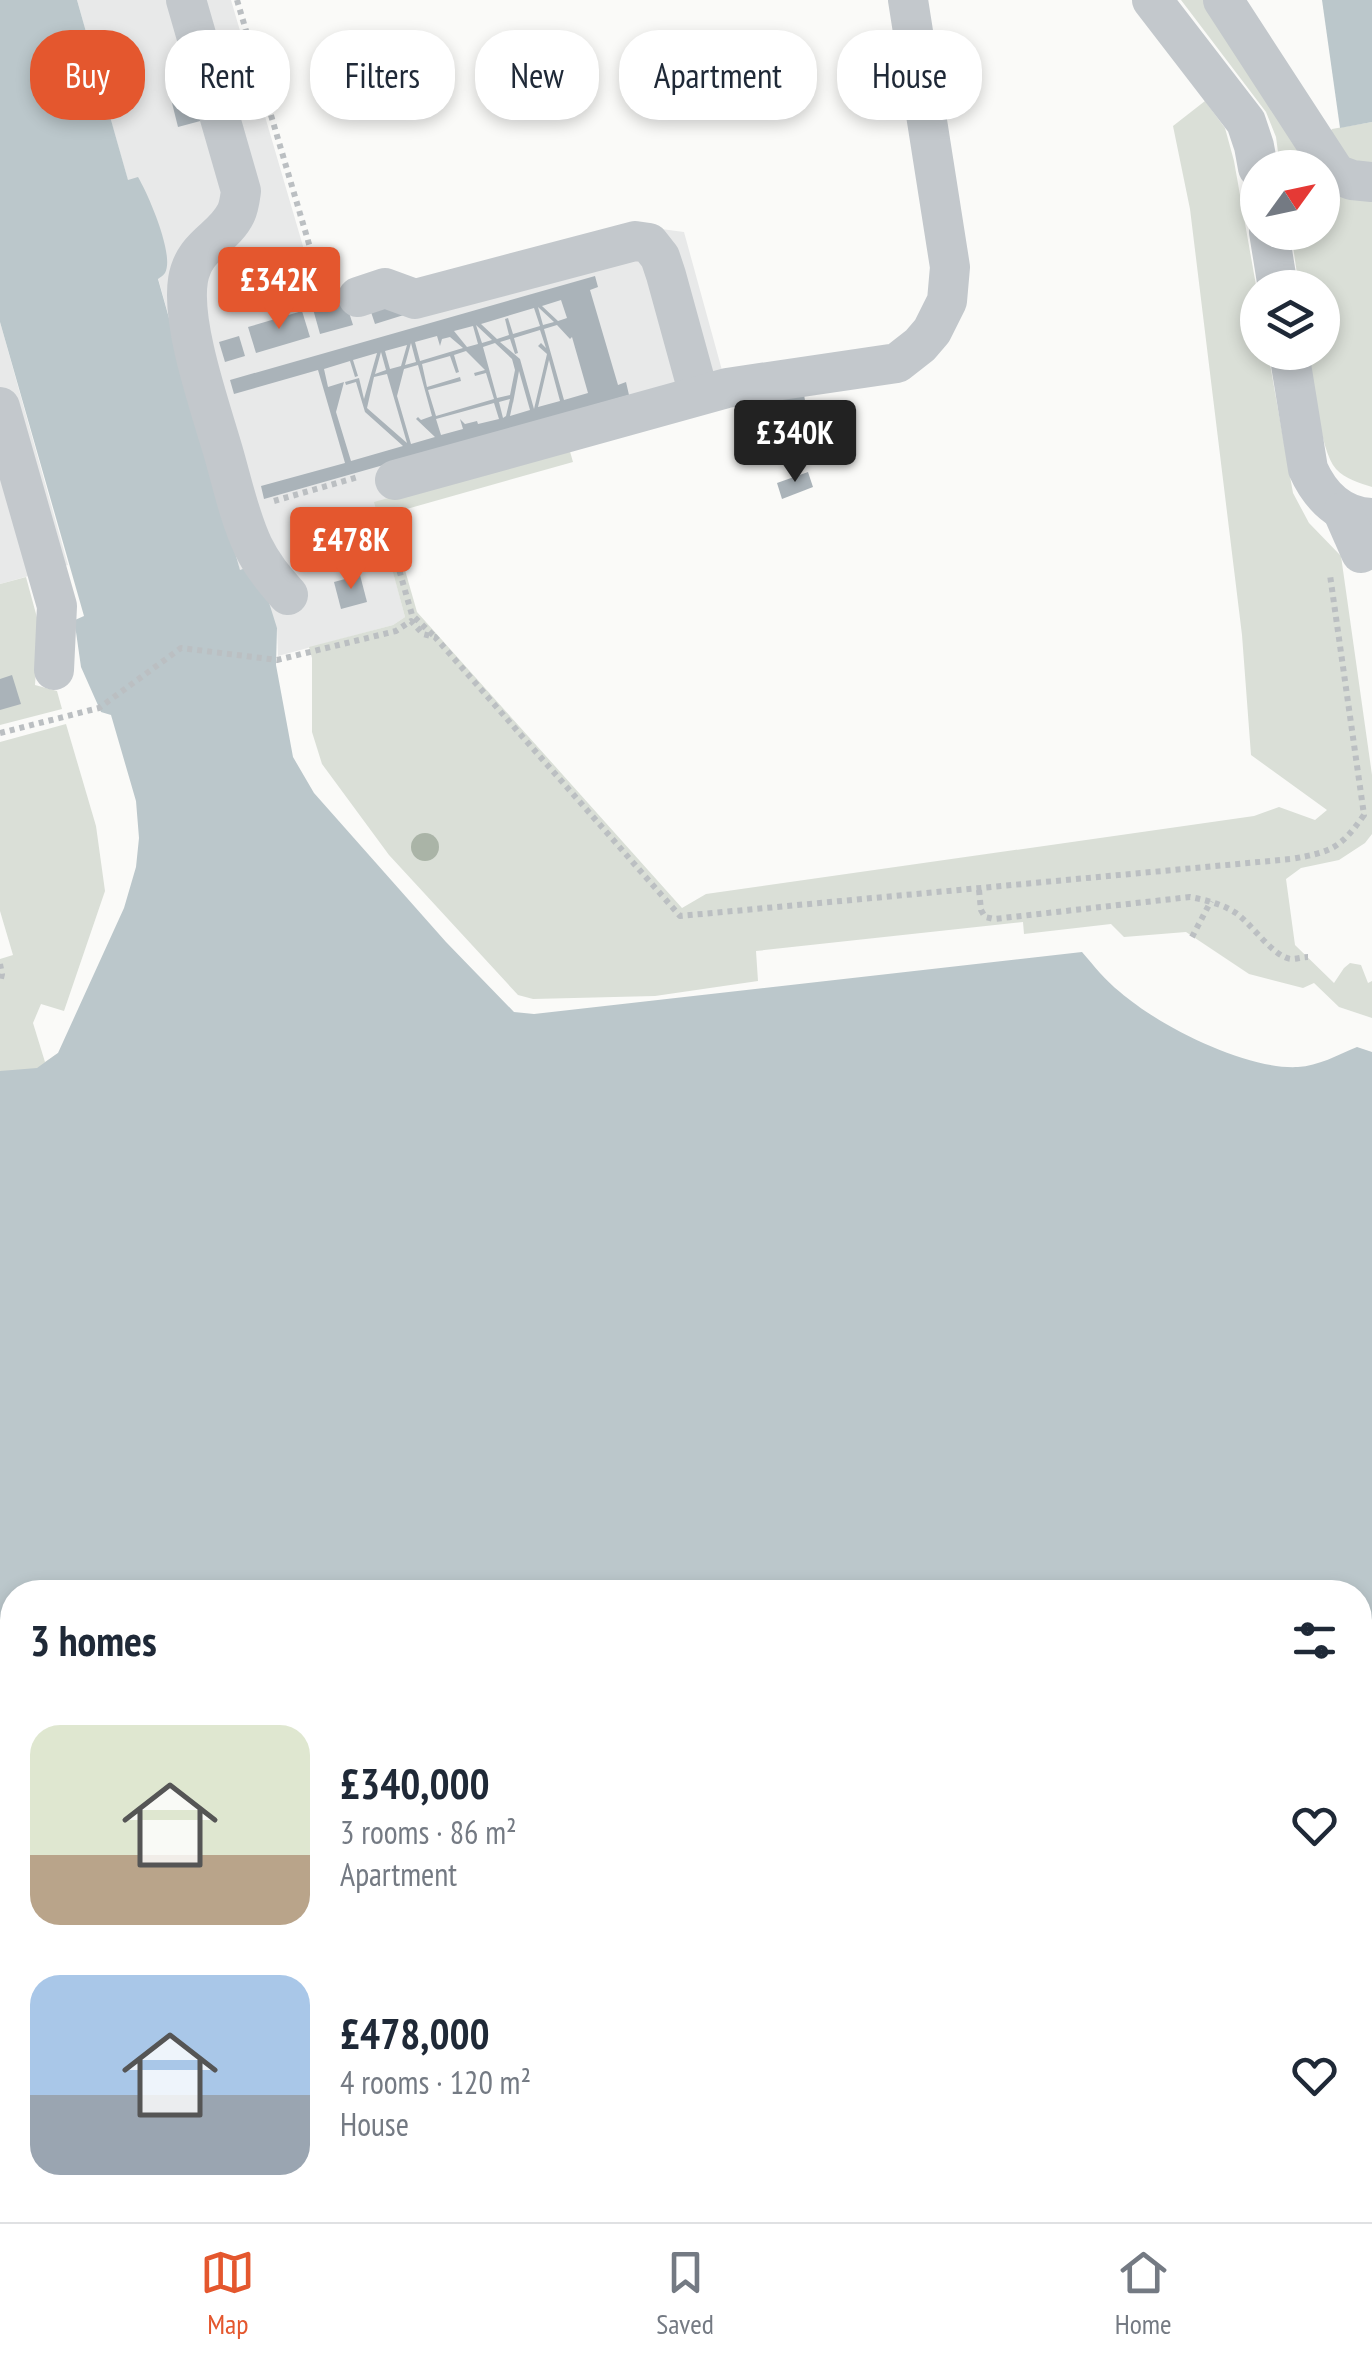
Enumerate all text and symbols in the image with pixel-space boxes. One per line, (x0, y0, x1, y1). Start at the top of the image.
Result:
chip: Buy (30, 30, 145, 120)
chip: Rent (165, 30, 290, 120)
chip: Filters (310, 30, 455, 120)
chip: New (475, 30, 599, 120)
chip: Apartment (619, 30, 817, 120)
chip: House (837, 30, 982, 120)
north arrow (1240, 150, 1340, 250)
map controls (1240, 150, 1340, 370)
pin: £342K (209, 247, 349, 332)
text: £342K (240, 258, 318, 300)
button: layers (1240, 270, 1340, 370)
pin: £340K (725, 400, 865, 485)
text: £340K (756, 411, 834, 453)
pin: £478K (281, 507, 421, 592)
text: £478K (312, 518, 390, 560)
text: 3 homes (30, 1613, 157, 1668)
icon: filters (1287, 1613, 1342, 1668)
text: £340,000 (340, 1756, 490, 1811)
icon: home (110, 1765, 230, 1885)
icon: heart (1287, 1798, 1342, 1853)
text: 3 rooms · 86 m² (340, 1811, 517, 1853)
text: Apartment (340, 1853, 457, 1895)
text: £478,000 (340, 2006, 490, 2061)
icon: home (110, 2015, 230, 2135)
icon: heart (1287, 2048, 1342, 2103)
text: 4 rooms · 120 m² (340, 2061, 531, 2103)
text: House (340, 2103, 409, 2145)
tab: Map (200, 2245, 255, 2342)
tab: Saved (656, 2245, 714, 2342)
tab: Home (1115, 2245, 1172, 2342)

